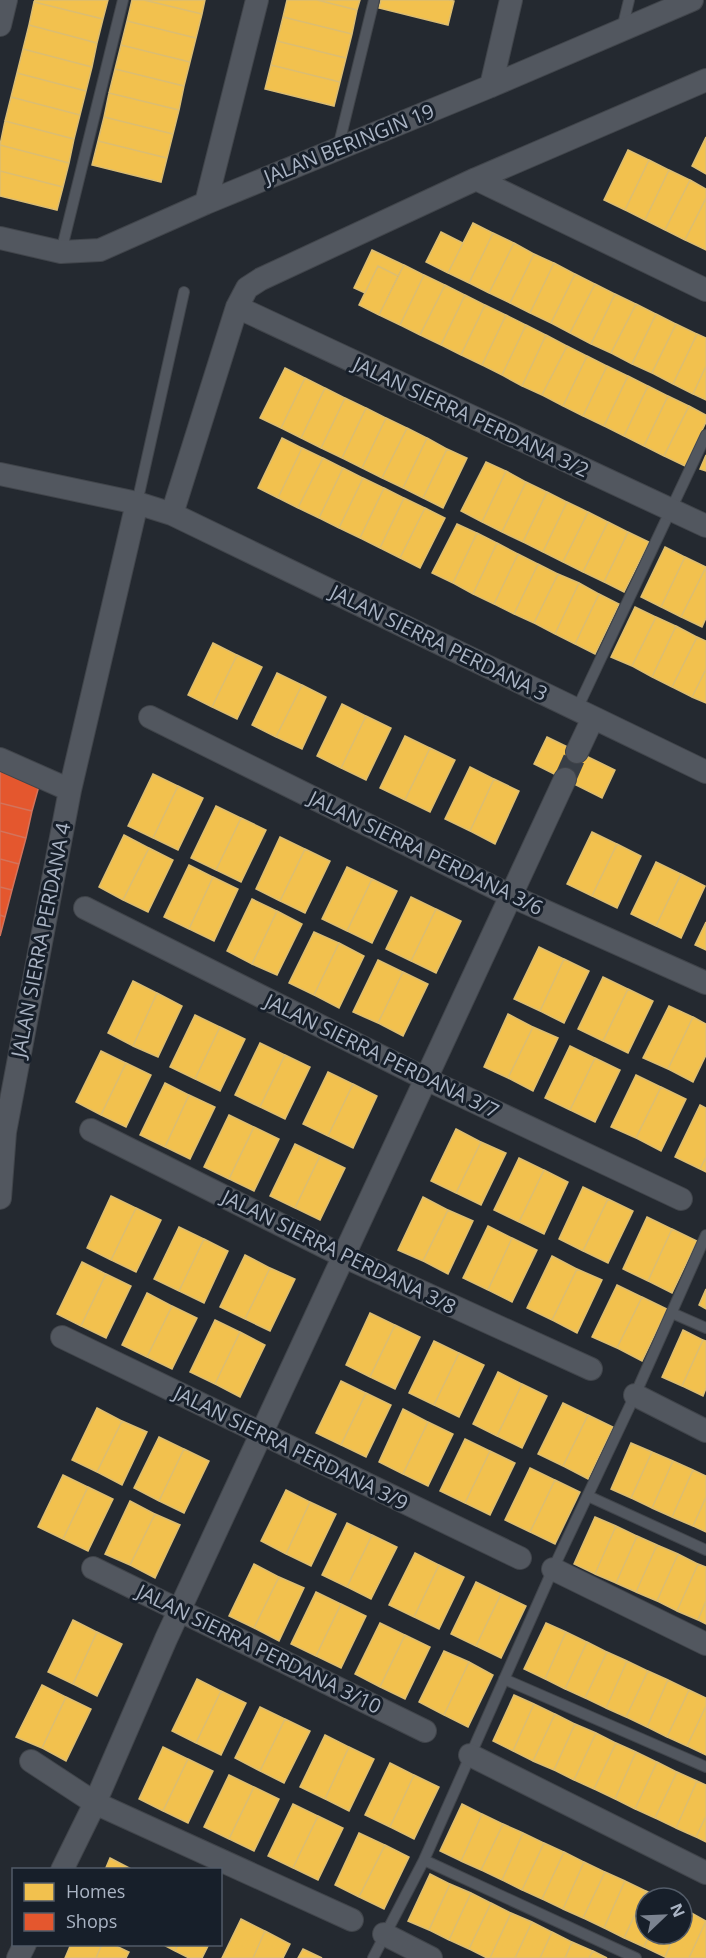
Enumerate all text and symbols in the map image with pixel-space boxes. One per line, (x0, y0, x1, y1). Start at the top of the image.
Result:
street label: JALAN BERINGIN 19 (258, 97, 438, 191)
street label: JALAN SIERRA PERDANA 3/2 (347, 349, 594, 483)
street label: JALAN SIERRA PERDANA 3 (324, 577, 552, 707)
street label: JALAN SIERRA PERDANA 3/6 (303, 783, 548, 921)
street label: JALAN SIERRA PERDANA 4 (4, 820, 77, 1062)
street label: JALAN SIERRA PERDANA 3/7 (259, 986, 504, 1124)
street label: JALAN SIERRA PERDANA 3/8 (216, 1182, 461, 1320)
street label: JALAN SIERRA PERDANA 3/9 (168, 1378, 413, 1516)
street label: JALAN SIERRA PERDANA 3/10 (131, 1577, 386, 1720)
legend (12, 1868, 222, 1946)
text: Homes (66, 1879, 125, 1903)
north arrow (634, 1886, 694, 1946)
text: N (665, 1900, 690, 1920)
text: Shops (66, 1909, 117, 1933)

